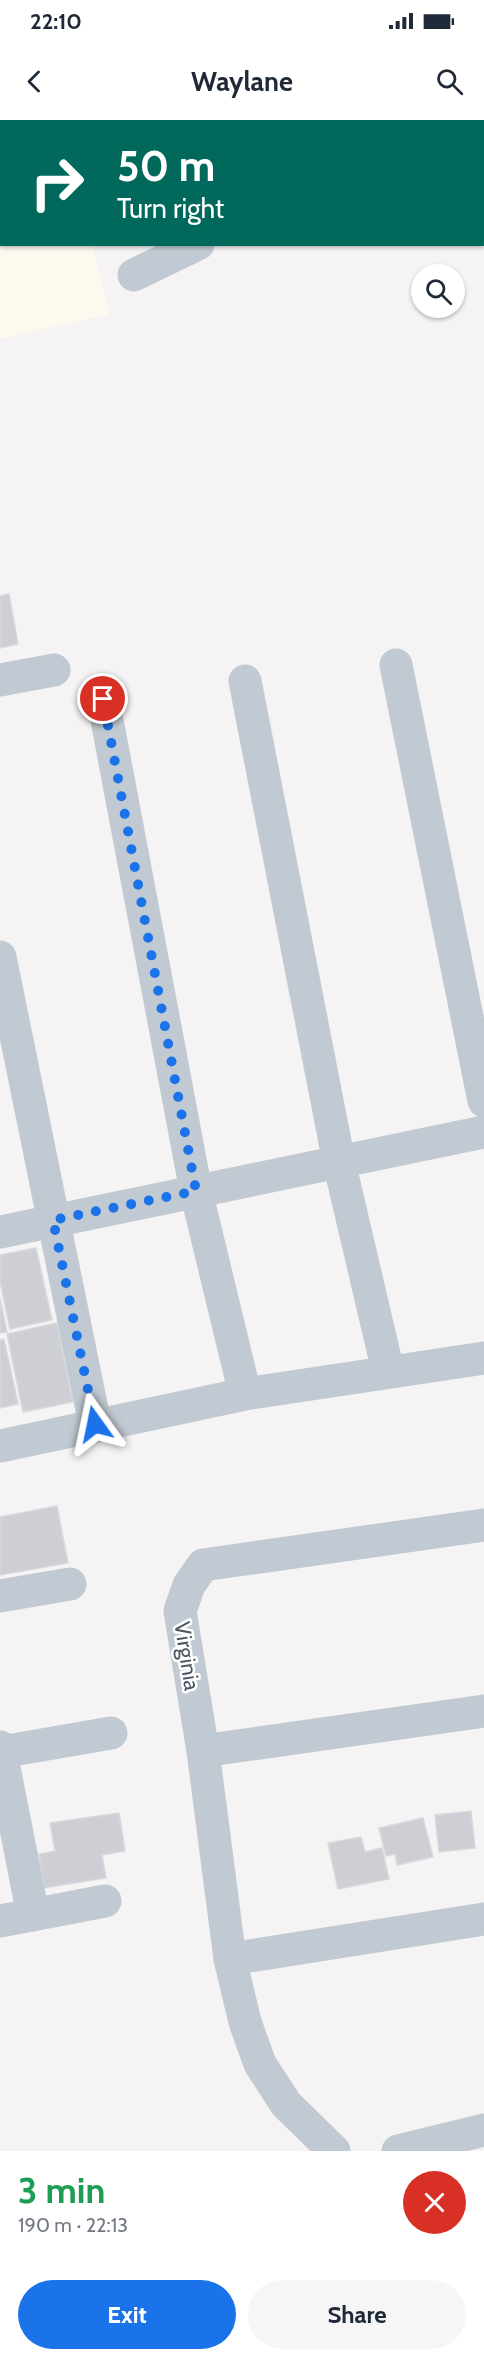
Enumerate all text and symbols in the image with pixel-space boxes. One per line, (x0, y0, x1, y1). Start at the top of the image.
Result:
text: 22:10 (30, 8, 82, 35)
icon: back (18, 65, 51, 98)
text: Waylane (191, 65, 293, 98)
icon: search (433, 65, 466, 98)
text: 50 m (117, 140, 215, 192)
icon: right (18, 144, 96, 222)
text: Turn right (117, 192, 224, 225)
map controls (411, 264, 465, 318)
button: search (411, 264, 465, 318)
pin (77, 673, 128, 724)
icon: arrive (86, 682, 119, 715)
position arrow (63, 1392, 127, 1456)
street label: Virginia (168, 1620, 206, 1693)
text: 3 min (18, 2168, 105, 2212)
button: close (403, 2171, 466, 2234)
text: 190 m · 22:13 (18, 2213, 128, 2237)
button: Exit (18, 2280, 236, 2349)
button: Share (248, 2280, 466, 2349)

